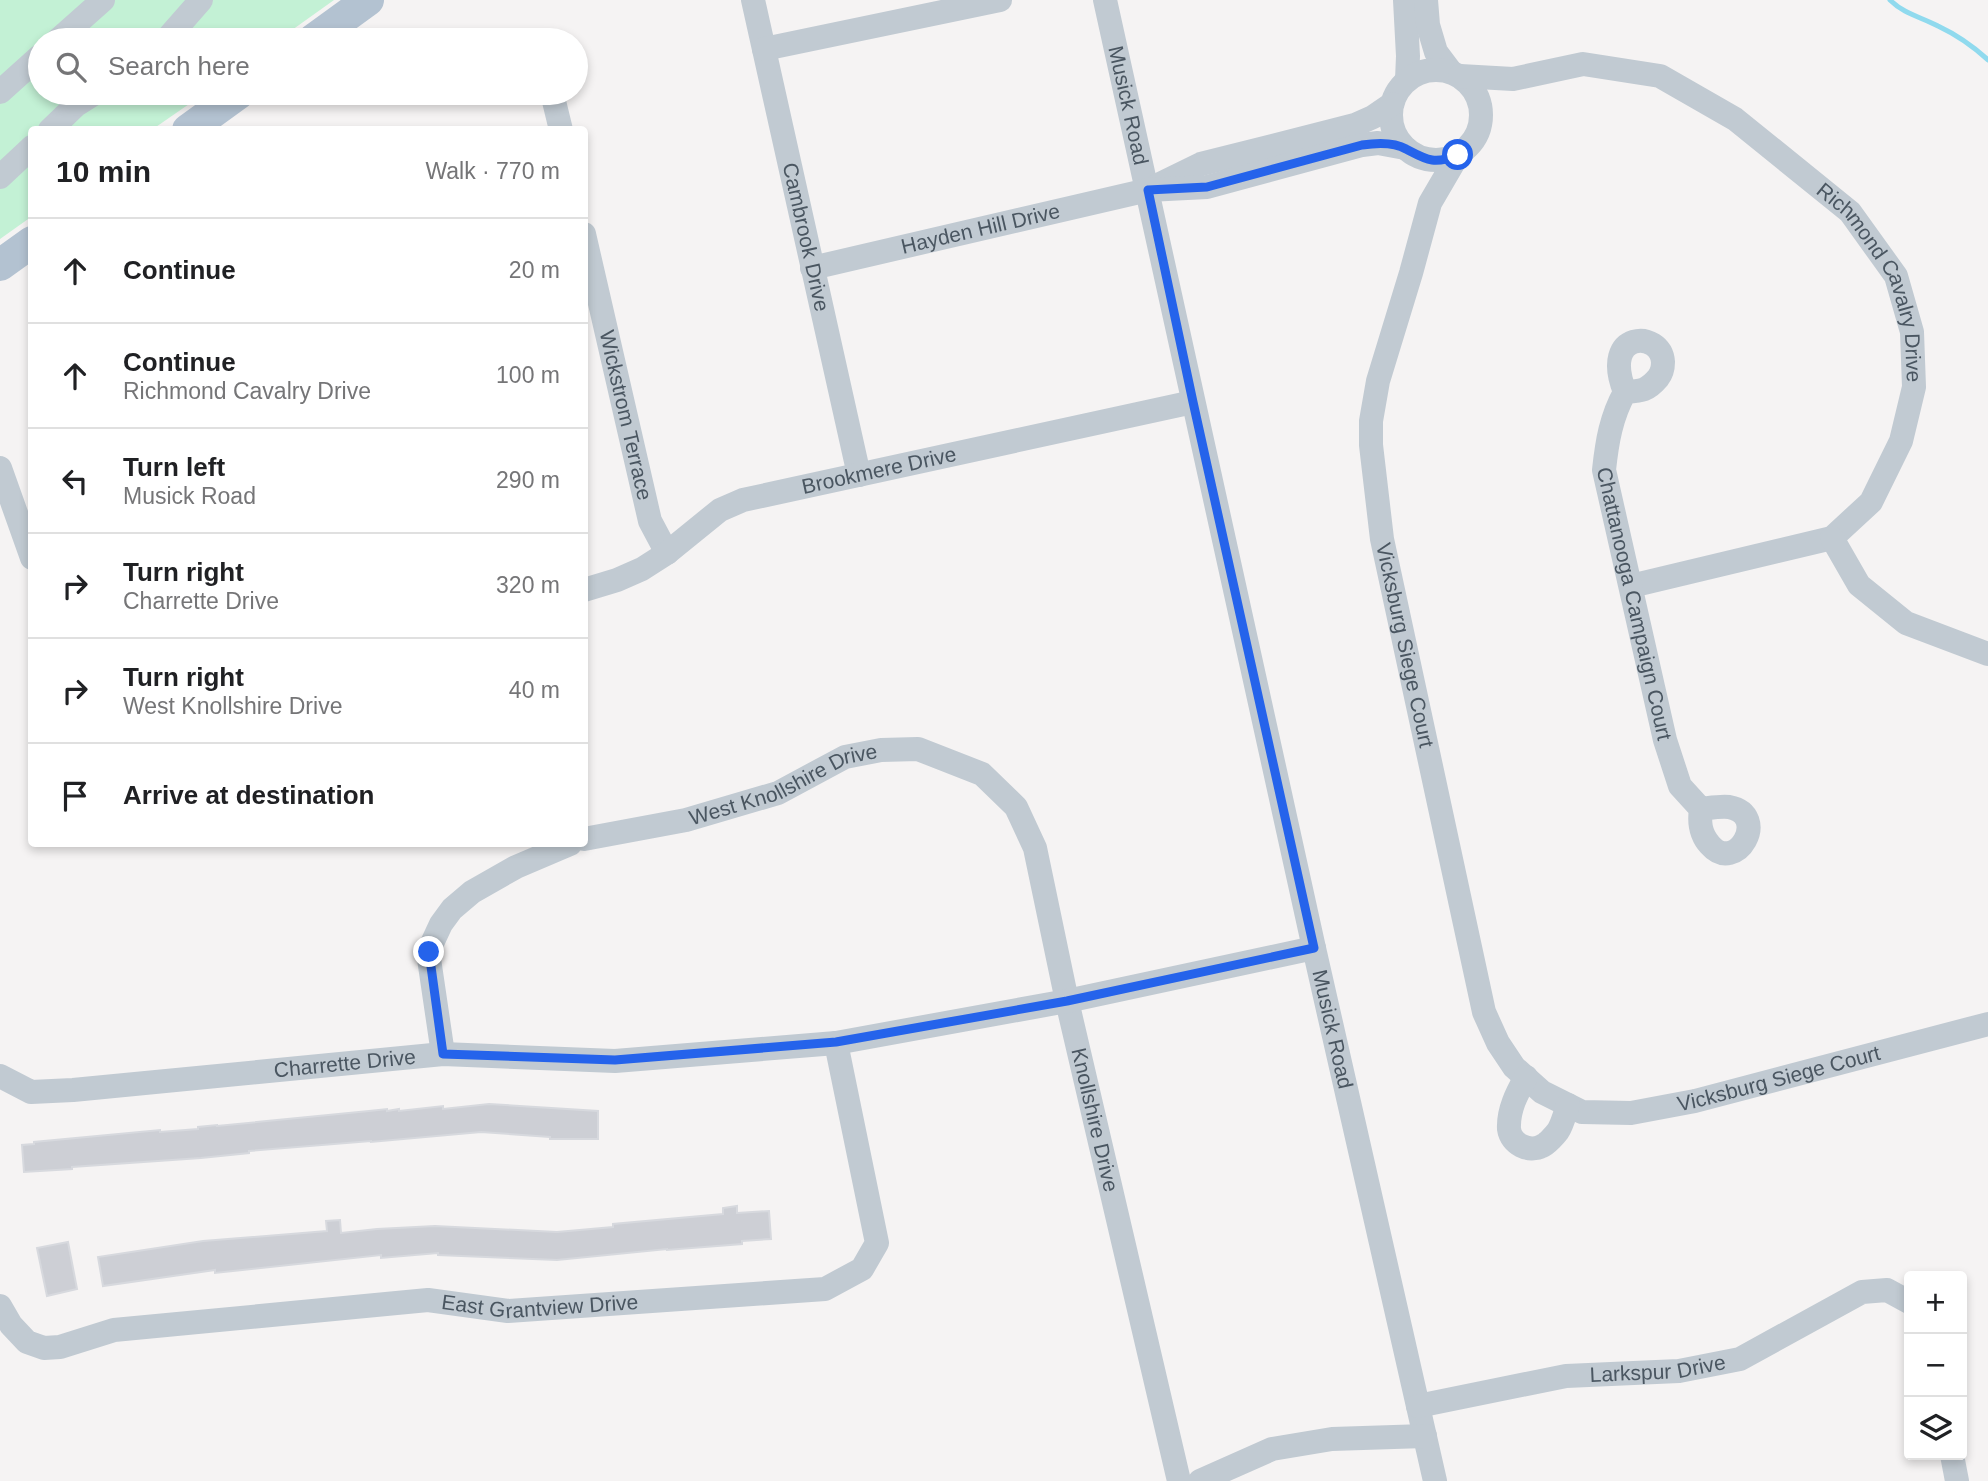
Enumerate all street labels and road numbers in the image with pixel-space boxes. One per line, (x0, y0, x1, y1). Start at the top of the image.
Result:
street label: Musick Road (1104, 44, 1153, 167)
street label: Cambrook Drive (779, 160, 834, 314)
street label: Richmond Cavalry Drive (1813, 178, 1926, 383)
street label: Hayden Hill Drive (899, 199, 1062, 258)
street label: Wickstrom Terrace (596, 328, 657, 502)
street label: Brookmere Drive (799, 442, 958, 498)
street label: Chattanooga Campaign Court (1593, 465, 1677, 742)
street label: Vicksburg Siege Court (1372, 541, 1439, 750)
street label: West Knollshire Drive (686, 739, 879, 829)
street label: Musick Road (1308, 967, 1358, 1091)
street label: Vicksburg Siege Court (1675, 1041, 1883, 1115)
street label: Charrette Drive (273, 1045, 417, 1081)
street label: Knollshire Drive (1067, 1045, 1123, 1194)
street label: East Grantview Drive (440, 1290, 639, 1322)
street label: Larkspur Drive (1589, 1350, 1727, 1386)

